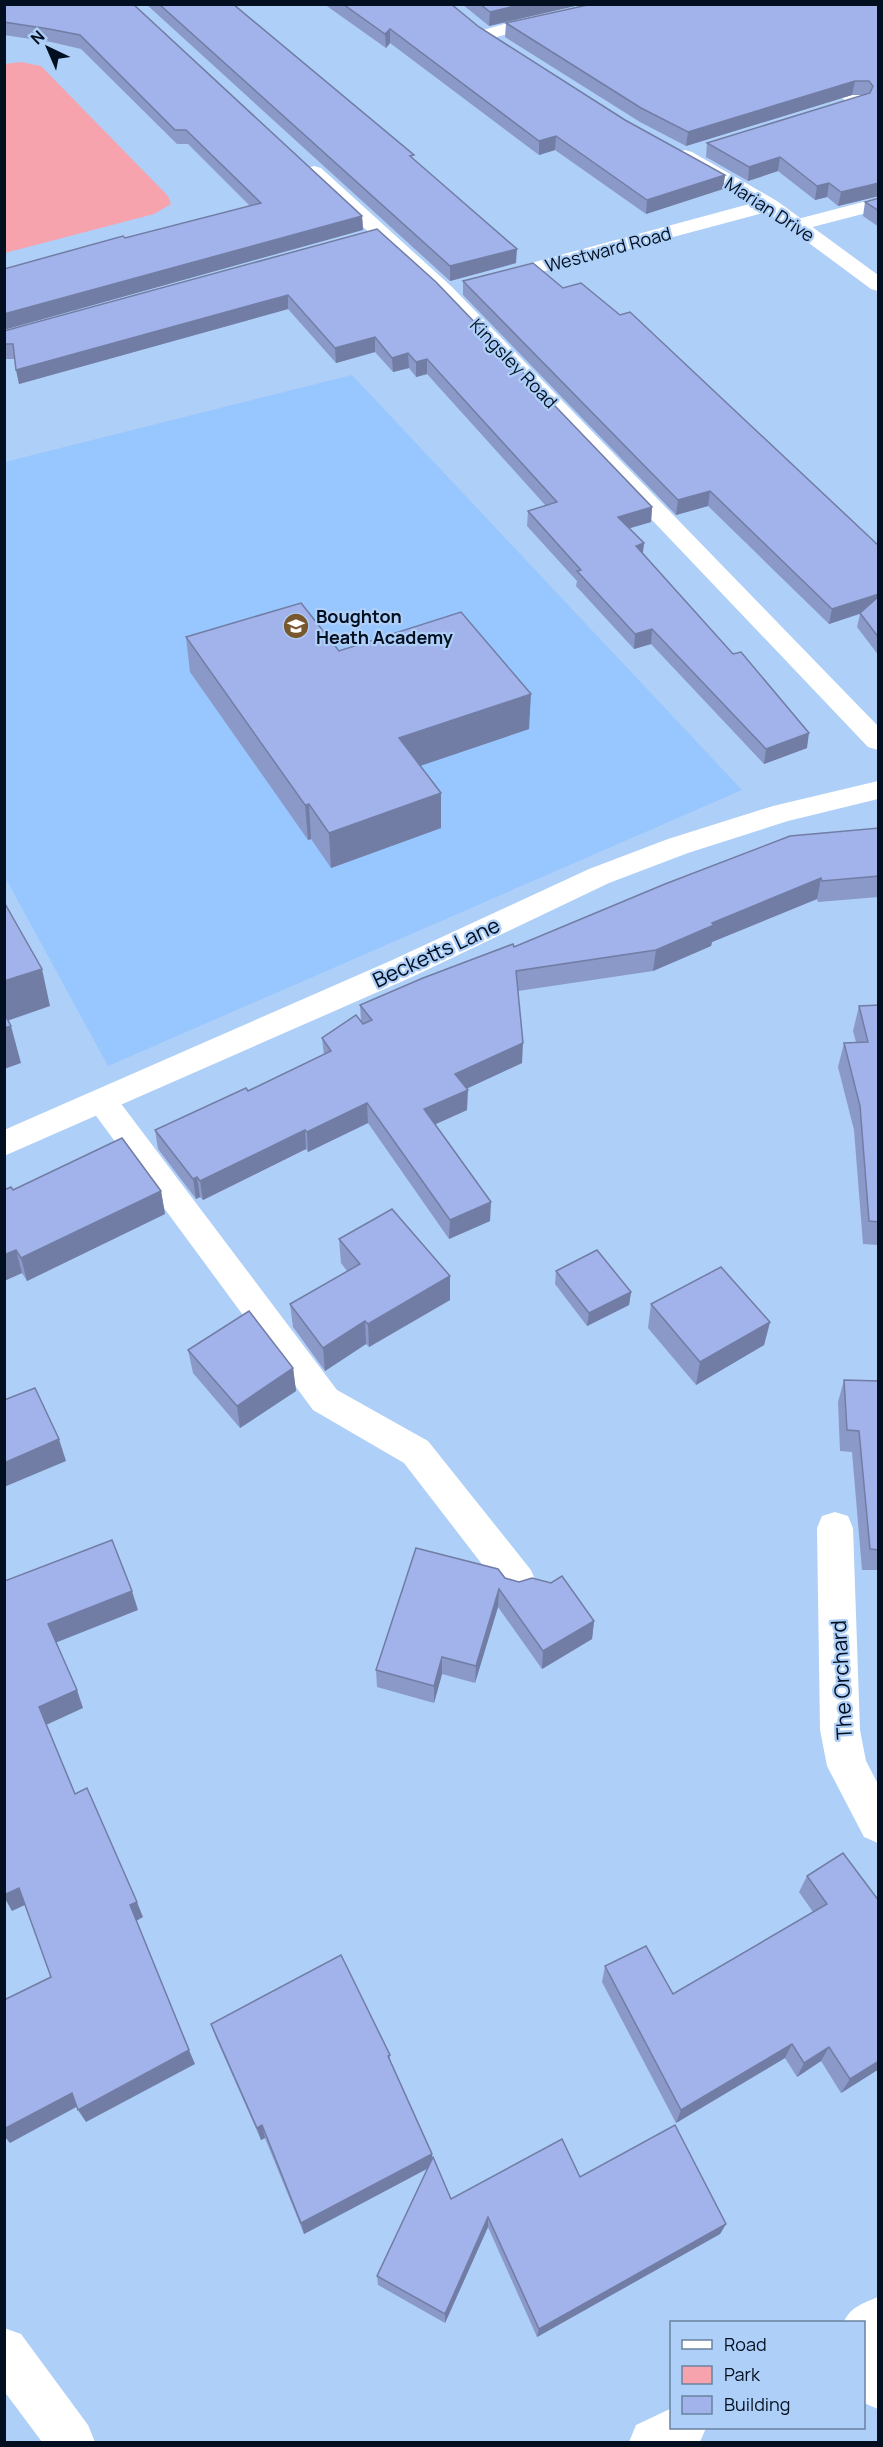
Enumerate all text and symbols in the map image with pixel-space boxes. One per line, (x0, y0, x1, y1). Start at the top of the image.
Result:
north arrow (18, 18, 78, 78)
text: N (26, 25, 49, 49)
street label: Marian Drive (721, 171, 819, 247)
street label: Westward Road (542, 221, 674, 277)
street label: Kingsley Road (465, 313, 563, 413)
place label: Boughton Heath Academy (316, 604, 453, 649)
school or university icon: Boughton Heath Academy (281, 611, 311, 641)
street label: Becketts Lane (368, 910, 504, 994)
street label: The Orchard (824, 1620, 858, 1740)
legend (670, 2321, 865, 2429)
text: Road (724, 2332, 767, 2356)
text: Park (724, 2362, 761, 2386)
text: Building (724, 2392, 790, 2416)

